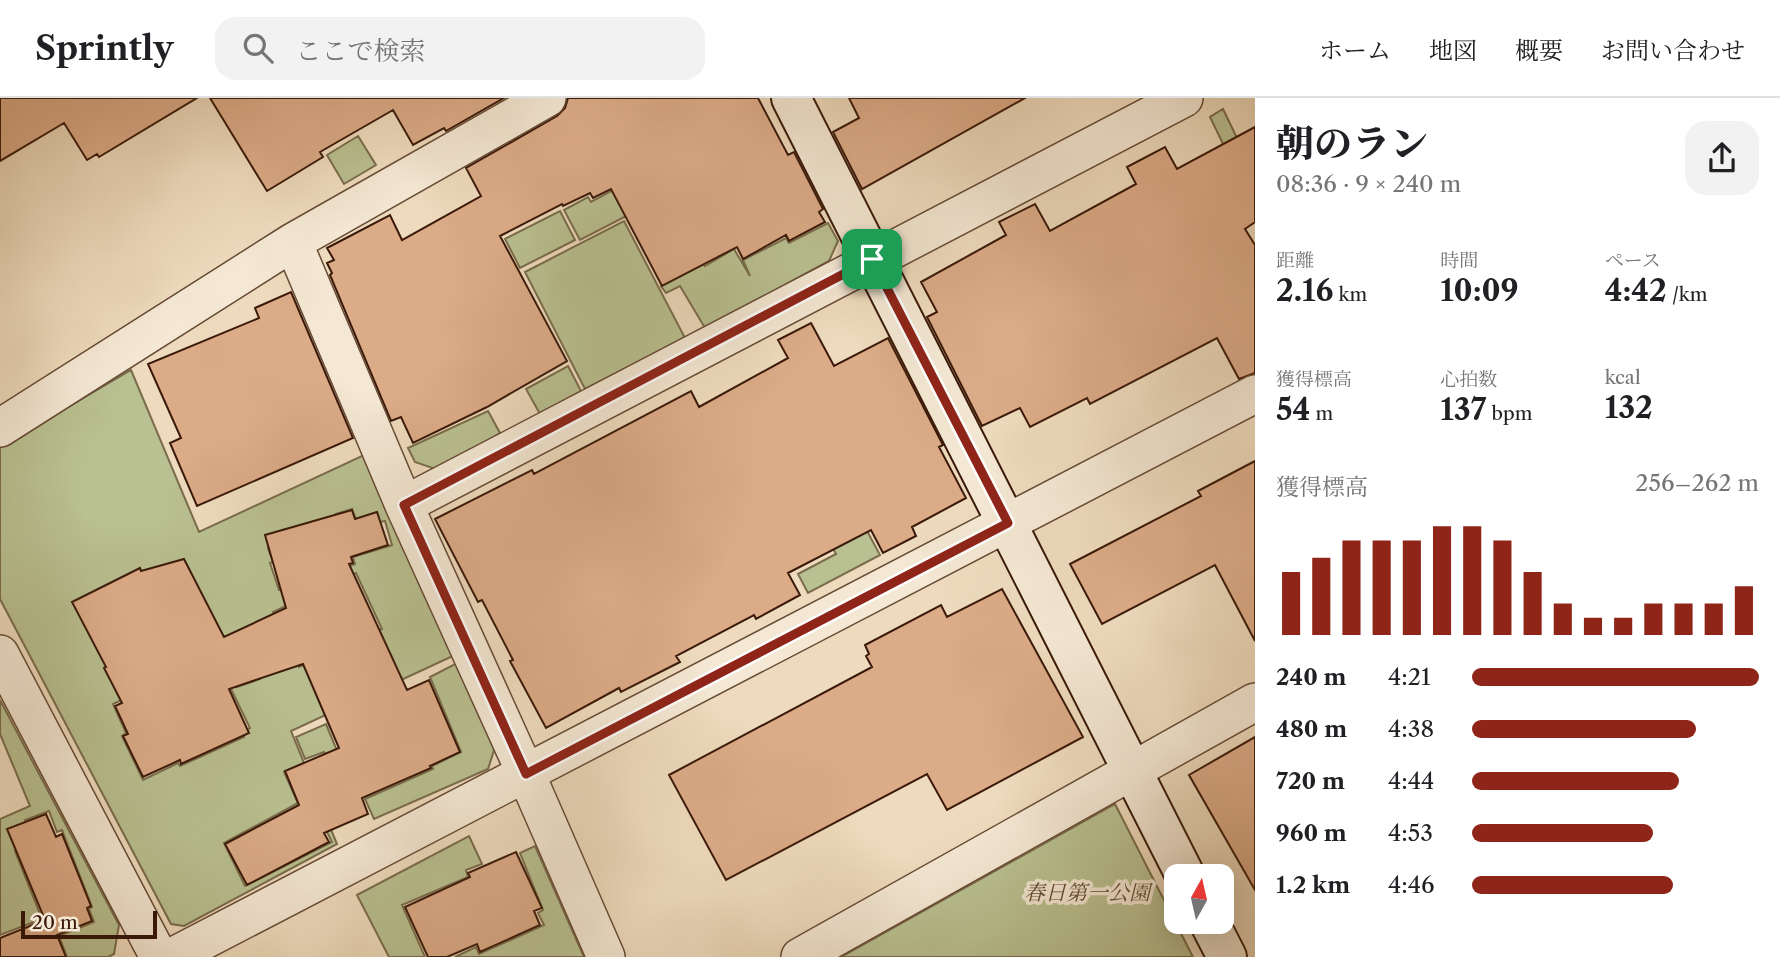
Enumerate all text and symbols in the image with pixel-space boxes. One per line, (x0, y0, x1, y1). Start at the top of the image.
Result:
search box (215, 17, 705, 80)
text: Sprintly (35, 28, 173, 69)
icon: search (239, 29, 277, 67)
text: ここで検索 (295, 35, 425, 67)
text: ホーム (1319, 36, 1391, 65)
text: 地図 (1429, 36, 1477, 65)
text: 概要 (1515, 36, 1563, 65)
text: お問い合わせ (1601, 36, 1745, 65)
text: 朝のラン (1276, 120, 1428, 167)
button: share (1685, 121, 1759, 195)
text: 08:36 · 9 × 240 m (1276, 170, 1461, 198)
pin (842, 229, 902, 289)
icon: arrive (853, 240, 891, 278)
text: 距離 (1276, 249, 1314, 272)
text: 時間 (1440, 249, 1478, 272)
text: ペース (1605, 249, 1661, 272)
text: 2.16 (1276, 272, 1333, 309)
text: 10:09 (1440, 272, 1519, 309)
text: 4:42 (1605, 272, 1667, 309)
text: km (1333, 283, 1367, 306)
text: /km (1667, 283, 1707, 306)
text: kcal (1605, 366, 1641, 389)
text: 獲得標高 (1276, 368, 1352, 391)
text: 心拍数 (1440, 368, 1497, 391)
text: 132 (1605, 389, 1653, 426)
text: 54 (1276, 391, 1310, 428)
text: 137 (1440, 391, 1486, 428)
text: m (1310, 402, 1333, 425)
text: bpm (1486, 402, 1532, 425)
text: 256–262 m (1635, 469, 1759, 497)
text: 獲得標高 (1276, 473, 1368, 501)
text: 240 m (1276, 663, 1347, 691)
text: 4:21 (1388, 663, 1431, 691)
text: 480 m (1276, 715, 1347, 743)
text: 4:38 (1388, 715, 1434, 743)
text: 720 m (1276, 767, 1345, 795)
text: 4:44 (1388, 767, 1434, 795)
text: 960 m (1276, 819, 1347, 847)
text: 4:53 (1388, 819, 1433, 847)
north arrow (1164, 864, 1234, 934)
map controls (1164, 864, 1234, 934)
text: 1.2 km (1276, 871, 1350, 899)
text: 4:46 (1388, 871, 1435, 899)
park label: 春日第一公園 (1024, 880, 1153, 905)
scale bar (21, 908, 158, 940)
text: 20 m (32, 911, 78, 934)

